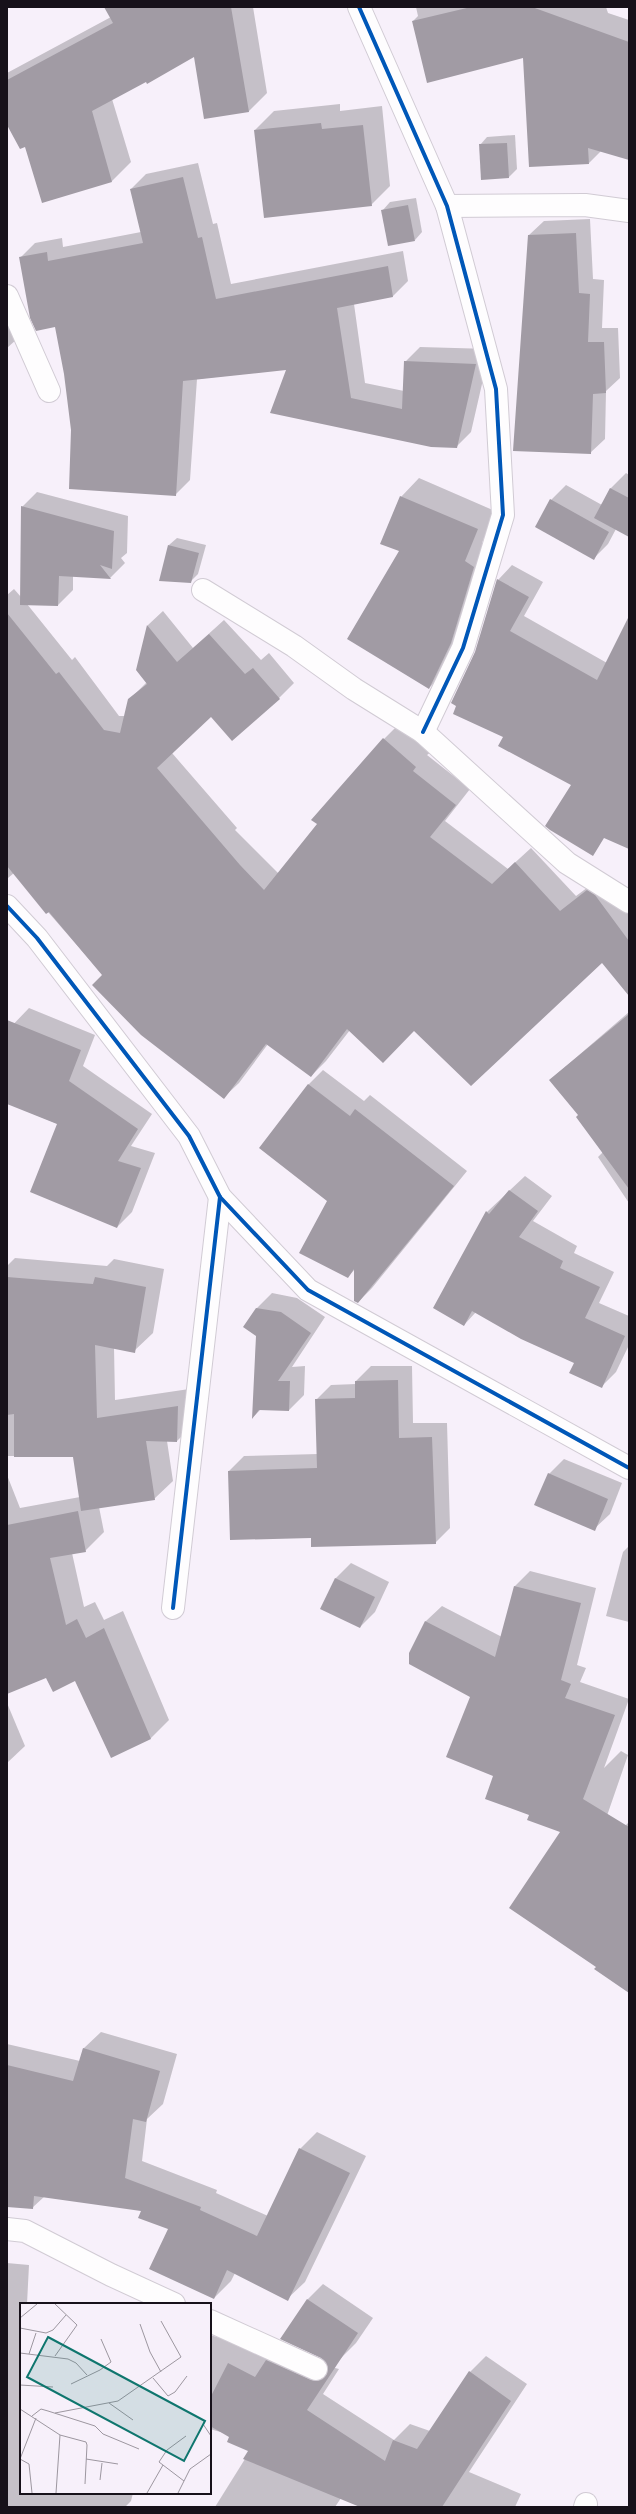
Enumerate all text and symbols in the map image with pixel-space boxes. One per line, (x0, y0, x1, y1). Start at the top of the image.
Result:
inset map (20, 2303, 211, 2494)

